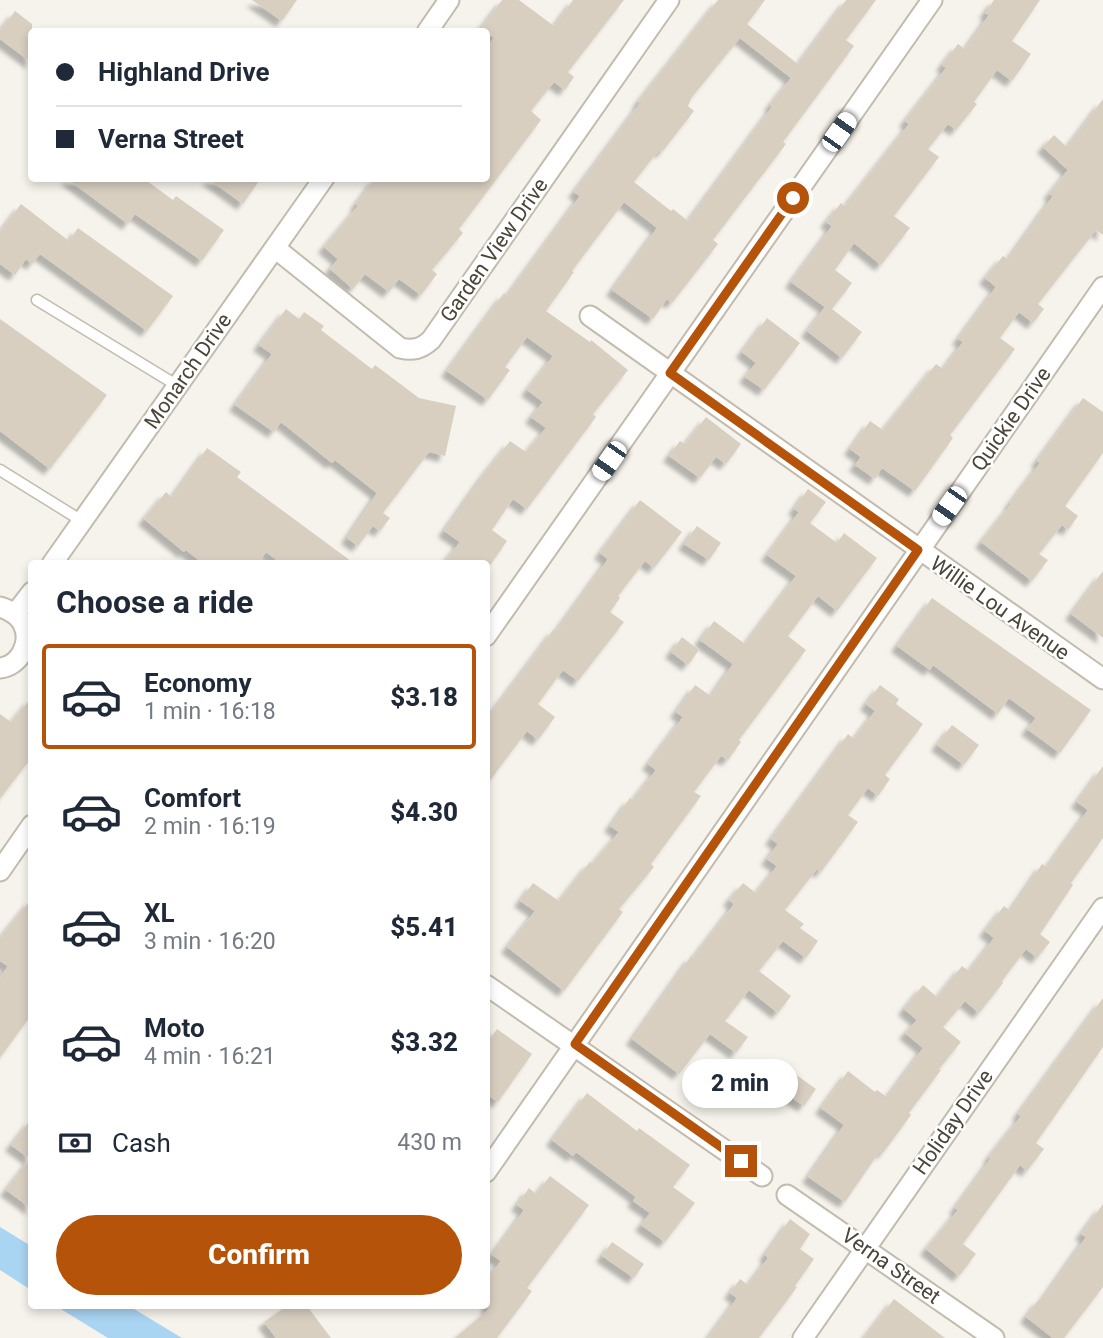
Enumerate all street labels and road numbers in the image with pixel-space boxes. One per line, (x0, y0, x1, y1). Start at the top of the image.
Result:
street label: Garden View Drive (435, 173, 553, 327)
street label: Monarch Drive (139, 309, 237, 433)
street label: Quickie Drive (966, 362, 1056, 476)
street label: Willie Lou Avenue (926, 551, 1074, 665)
street label: Holiday Drive (908, 1065, 998, 1179)
street label: Verna Street (837, 1223, 945, 1309)

